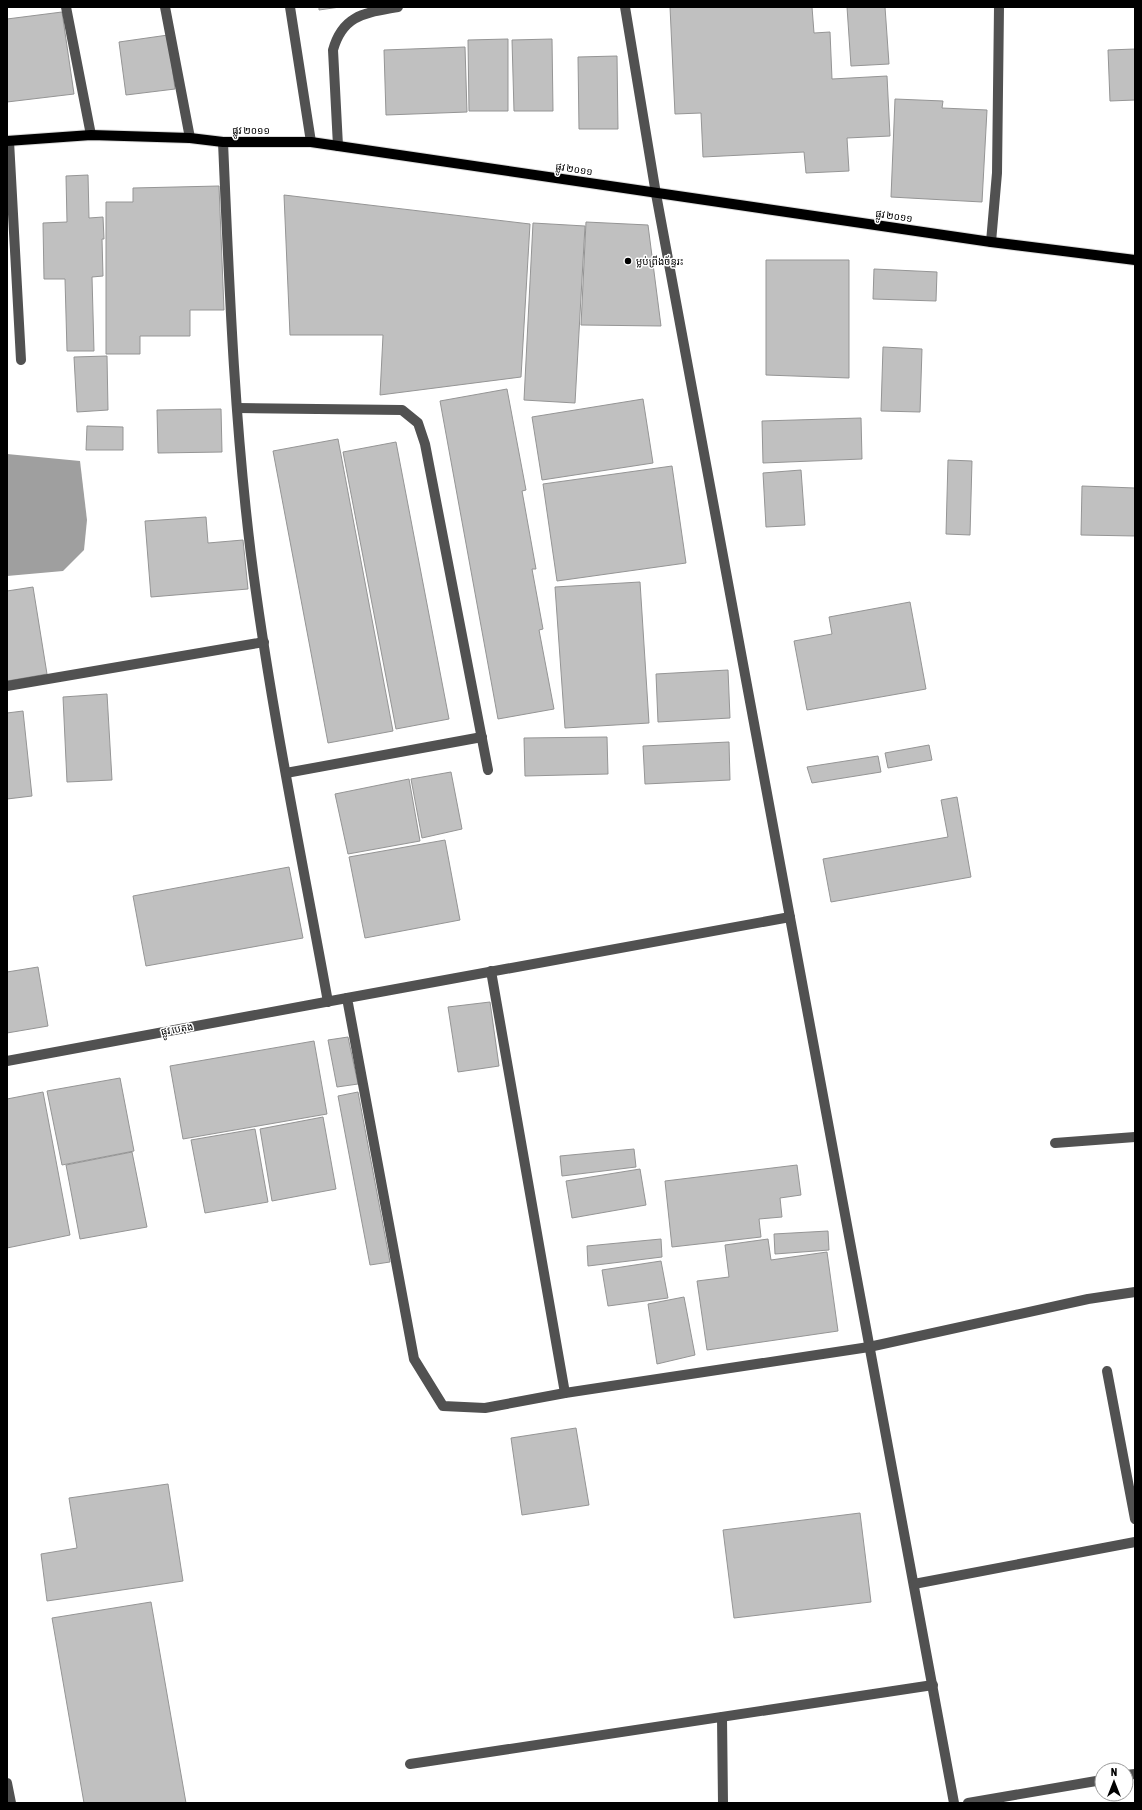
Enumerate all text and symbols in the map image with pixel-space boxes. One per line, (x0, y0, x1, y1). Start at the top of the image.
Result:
street label: ផ្លូវ ២០១១ (232, 125, 270, 139)
street label: ផ្លូវ ២០១១ (554, 161, 593, 181)
street label: ផ្លូវ ២០១១ (874, 208, 913, 228)
place label: ម្លប់ព្រីងច័ន្ទរះ (636, 255, 684, 268)
marker: ម្លប់ព្រីងច័ន្ទរះ (623, 256, 633, 266)
street label: ផ្លូវ បេតុង (160, 1021, 195, 1041)
north arrow (1094, 1762, 1134, 1802)
text: N (1111, 1766, 1117, 1778)

